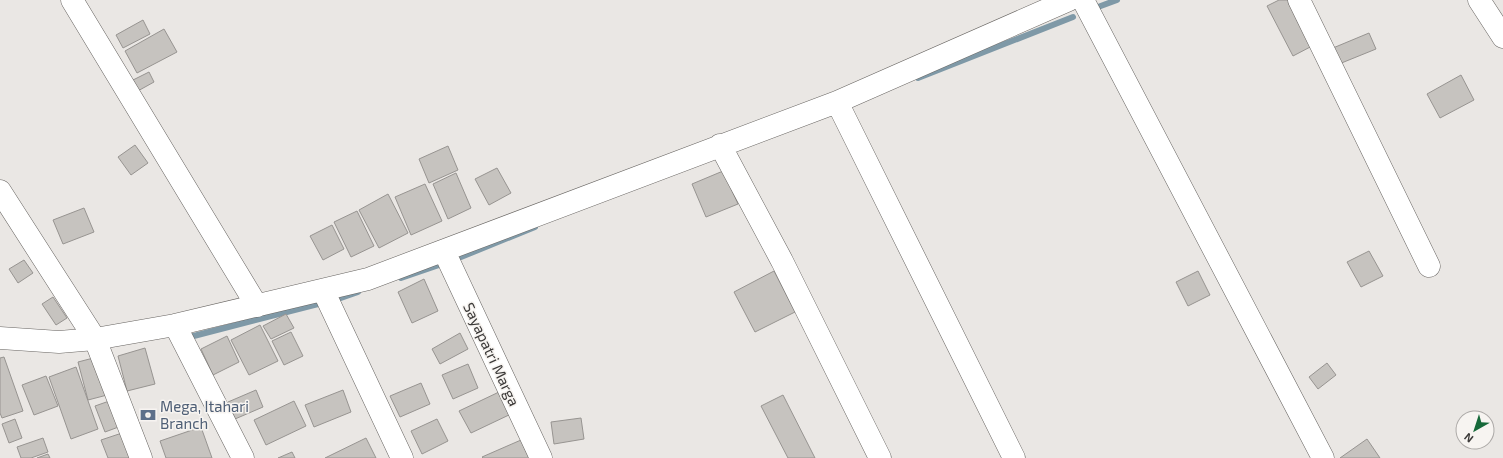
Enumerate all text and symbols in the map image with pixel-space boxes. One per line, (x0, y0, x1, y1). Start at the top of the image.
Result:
street label: Sayapatri Marga (460, 299, 524, 409)
place label: Mega, Itahari Branch (160, 397, 249, 432)
bank icon: Mega, Itahari Branch (139, 406, 157, 424)
north arrow (1455, 410, 1495, 450)
text: N (1461, 431, 1476, 446)

